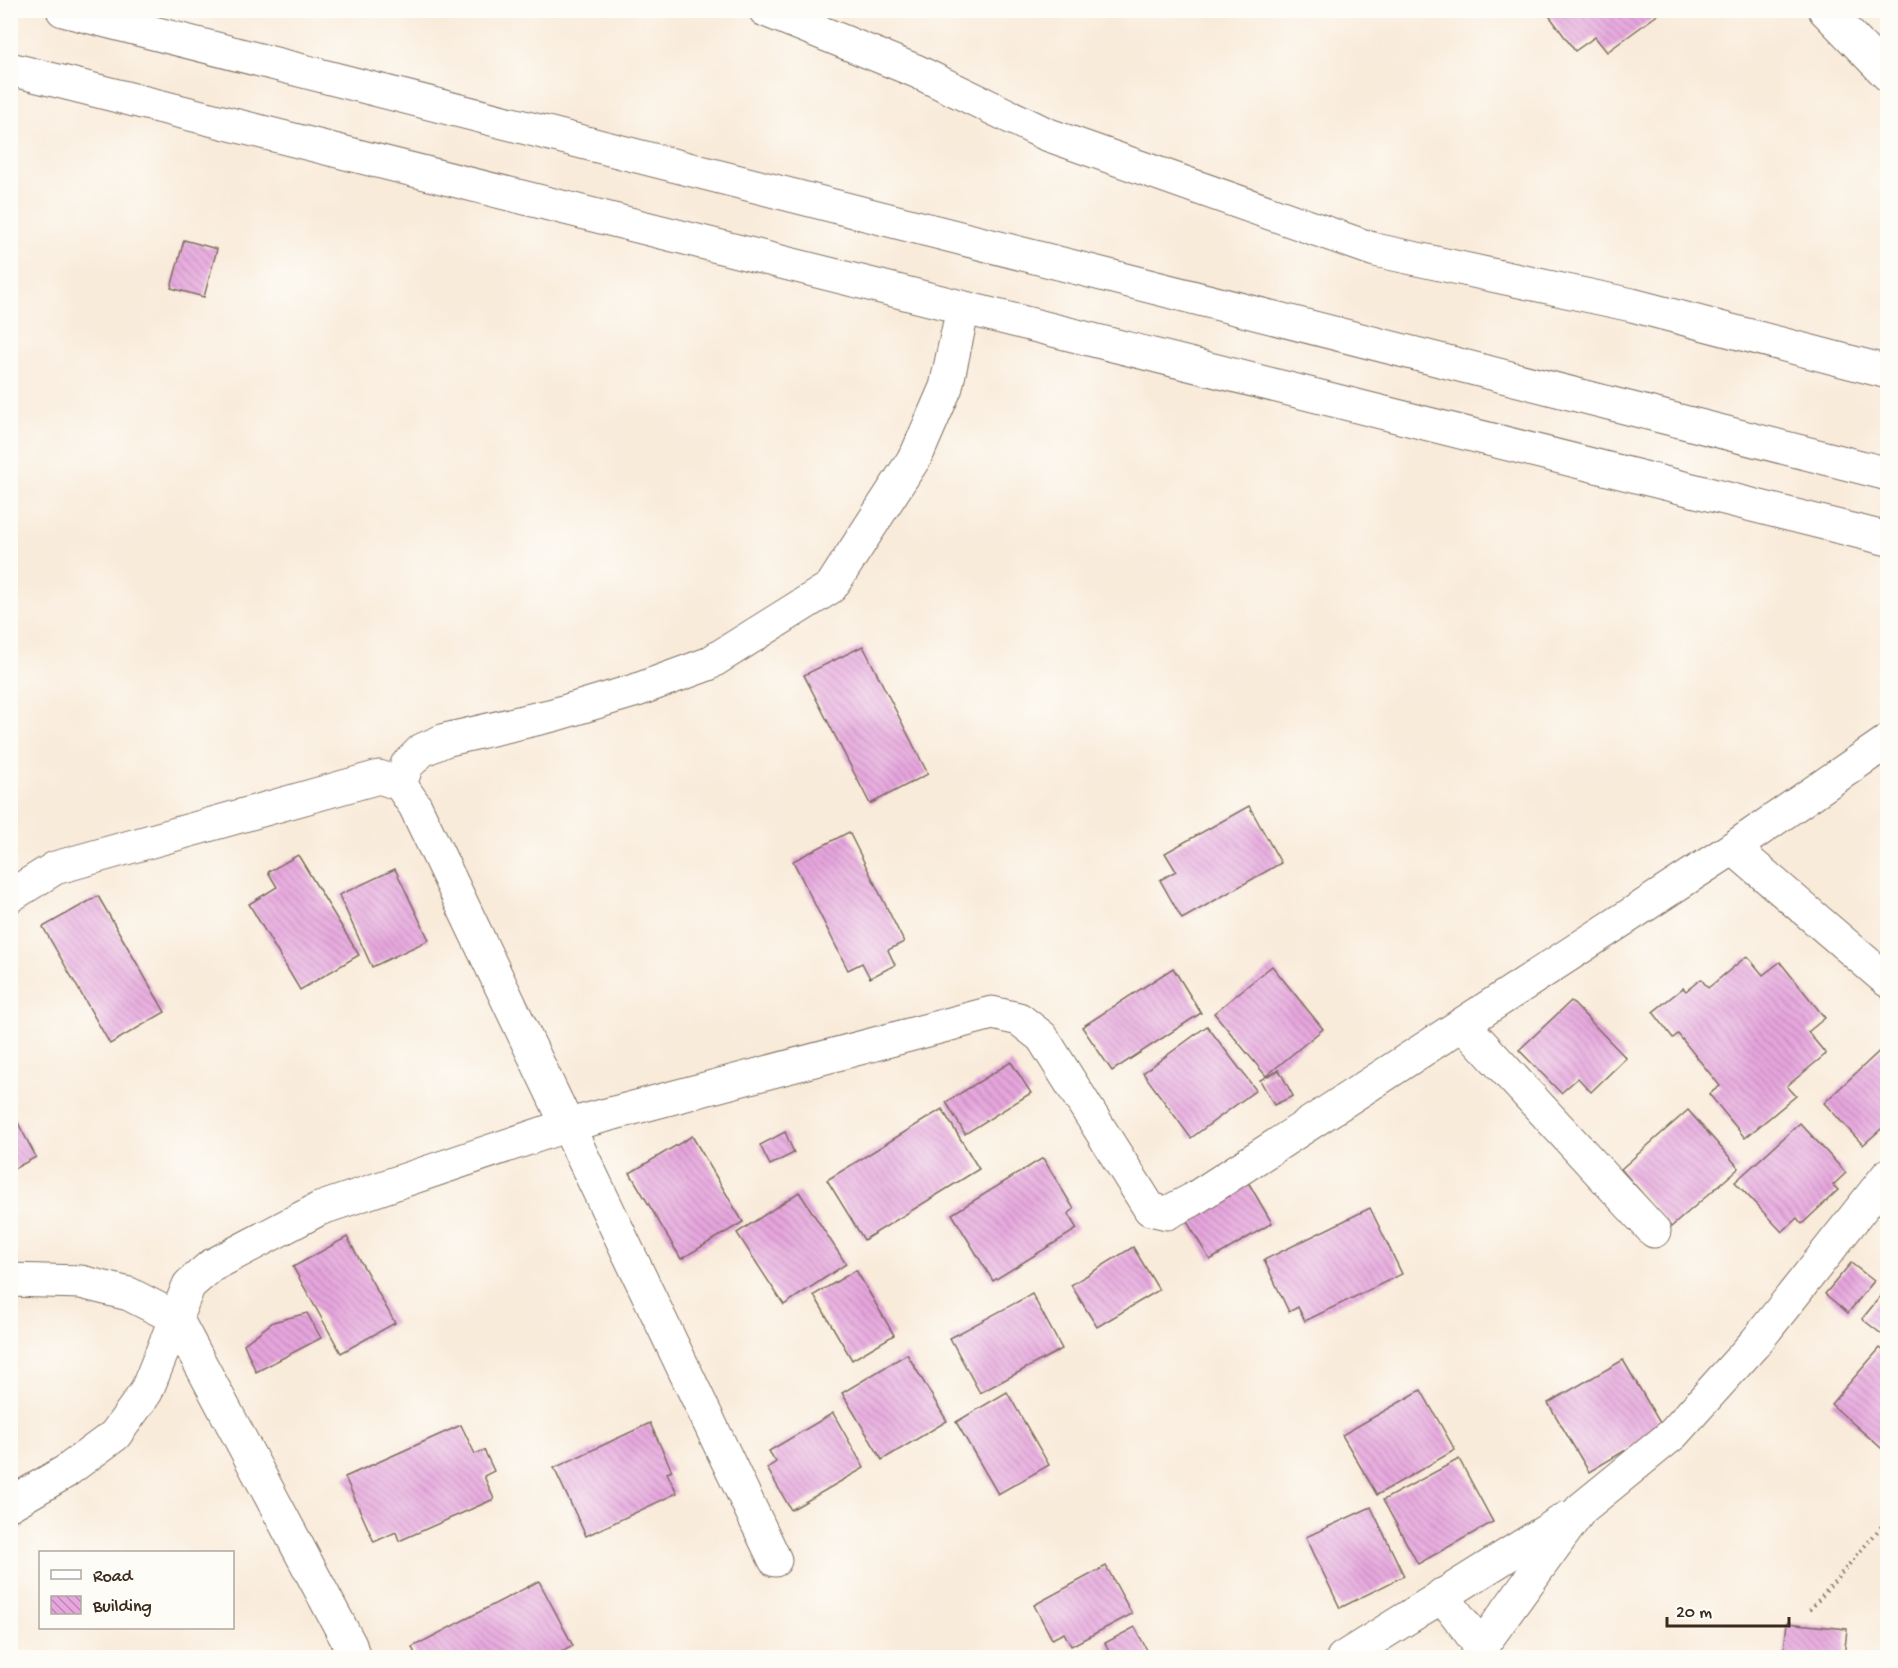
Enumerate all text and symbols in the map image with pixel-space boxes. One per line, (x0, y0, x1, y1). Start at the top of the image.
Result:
legend (39, 1551, 234, 1629)
text: Road (93, 1567, 134, 1588)
scale bar (1667, 1590, 1788, 1628)
text: Building (92, 1597, 152, 1618)
text: 20 m (1676, 1603, 1712, 1624)

